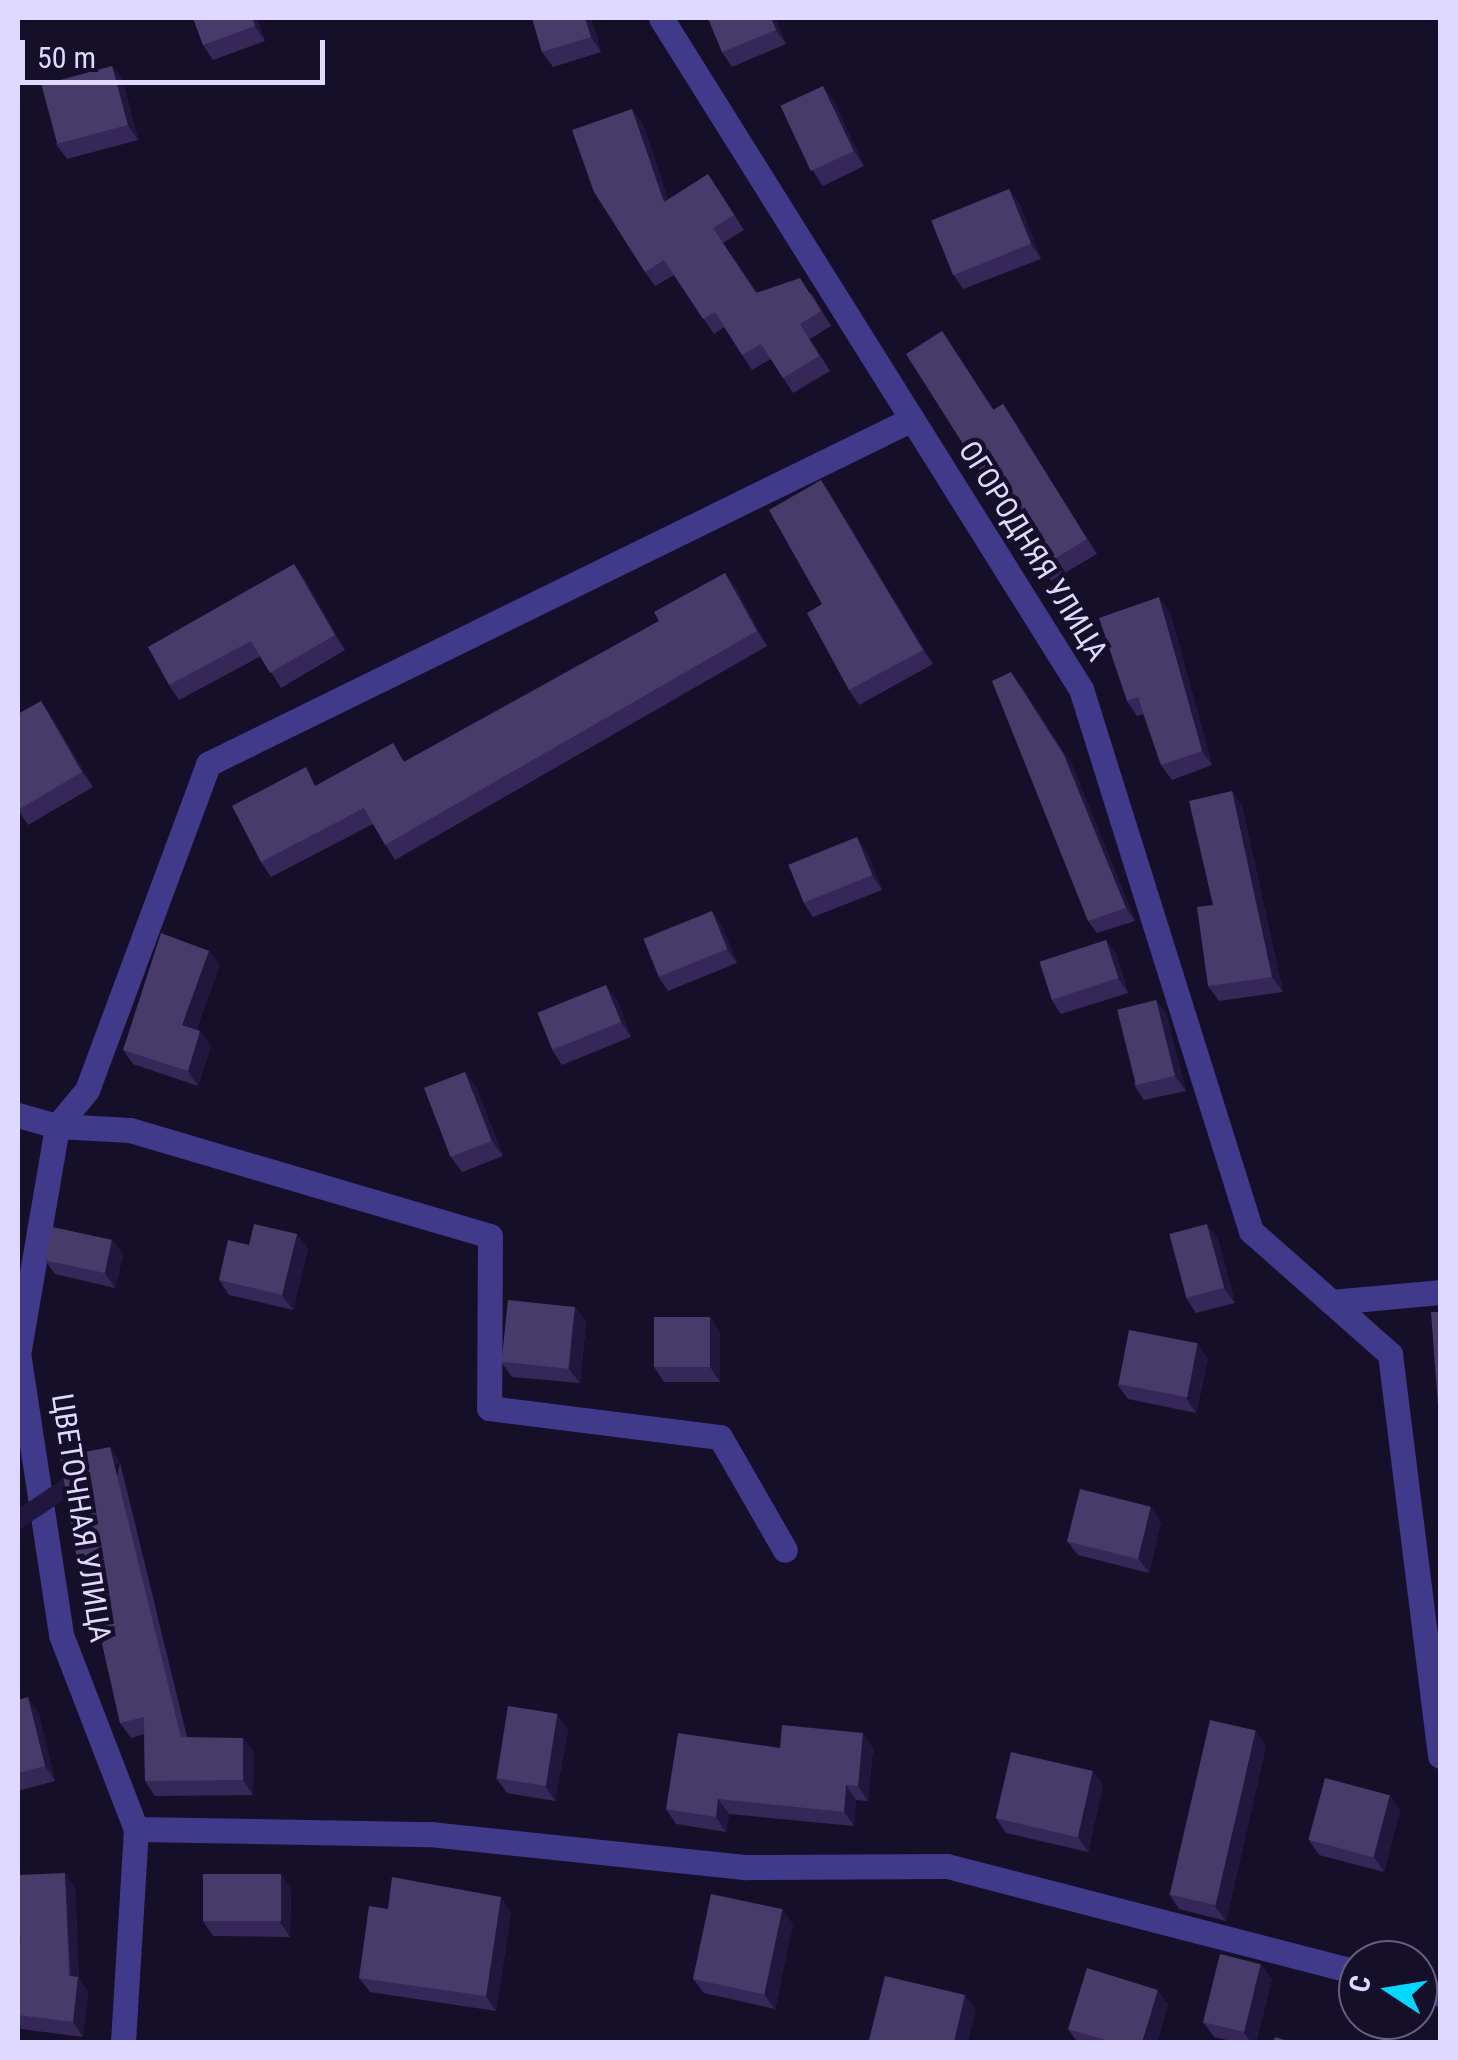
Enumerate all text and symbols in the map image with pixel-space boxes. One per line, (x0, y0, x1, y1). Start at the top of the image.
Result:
scale bar (25, 20, 330, 82)
text: 50 m (37, 40, 96, 75)
street label: ОГОРОДНЯЯ УЛИЦА (951, 434, 1115, 668)
street label: ЦВЕТОЧНАЯ УЛИЦА (44, 1391, 118, 1645)
north arrow (1338, 1940, 1438, 2040)
text: С (1342, 1973, 1378, 1995)

